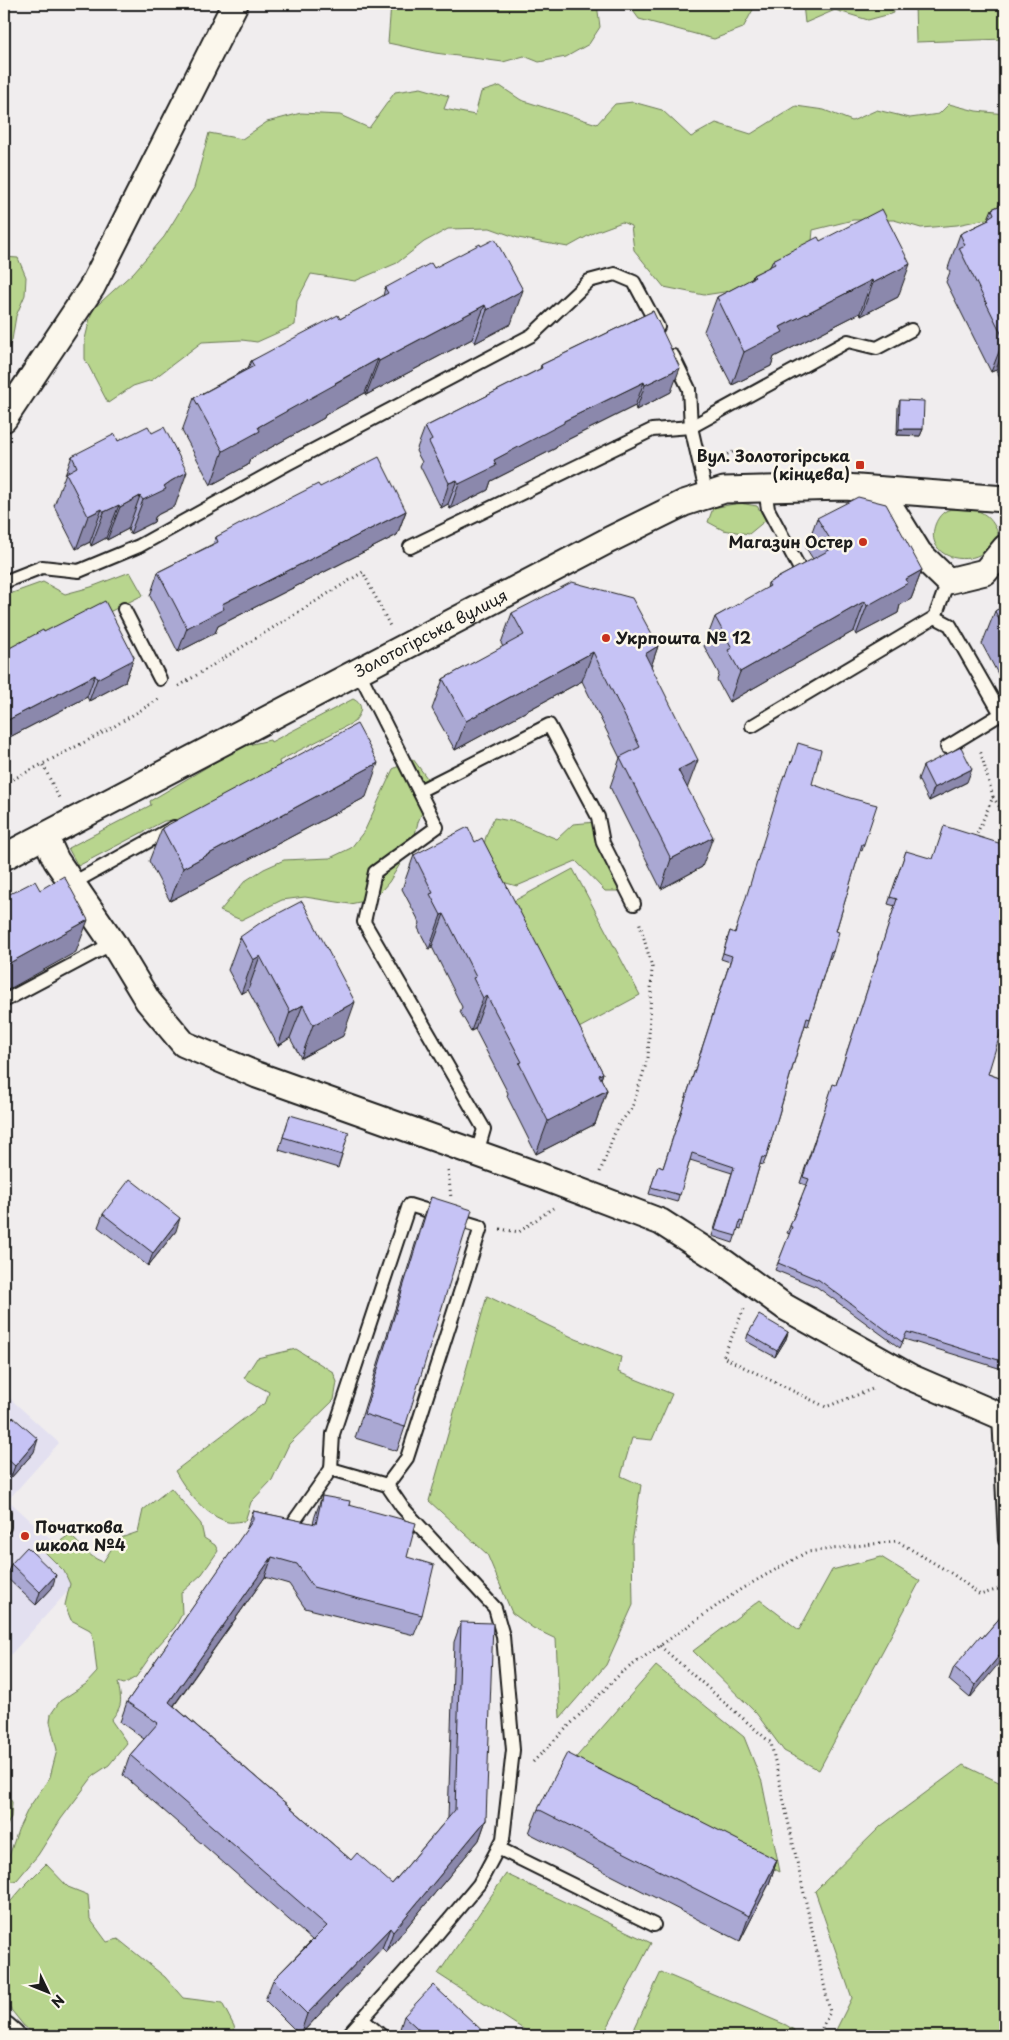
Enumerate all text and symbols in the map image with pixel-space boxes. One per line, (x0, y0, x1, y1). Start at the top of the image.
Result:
place label: Вул. Золотогірська (кінцева) (697, 443, 850, 485)
marker: Вул. Золотогірська (кінцева) (854, 459, 866, 471)
place label: Магазин Остер (729, 529, 853, 553)
marker: Магазин Остер (857, 536, 869, 548)
street label: Золотогірська вулиця (350, 582, 511, 682)
place label: Укрпошта № 12 (615, 625, 751, 649)
marker: Укрпошта № 12 (600, 632, 612, 644)
place label: Початкова школа №4 (35, 1514, 126, 1556)
marker: Початкова школа №4 (19, 1530, 31, 1542)
north arrow (22, 1968, 72, 2018)
text: N (46, 1990, 69, 2012)

